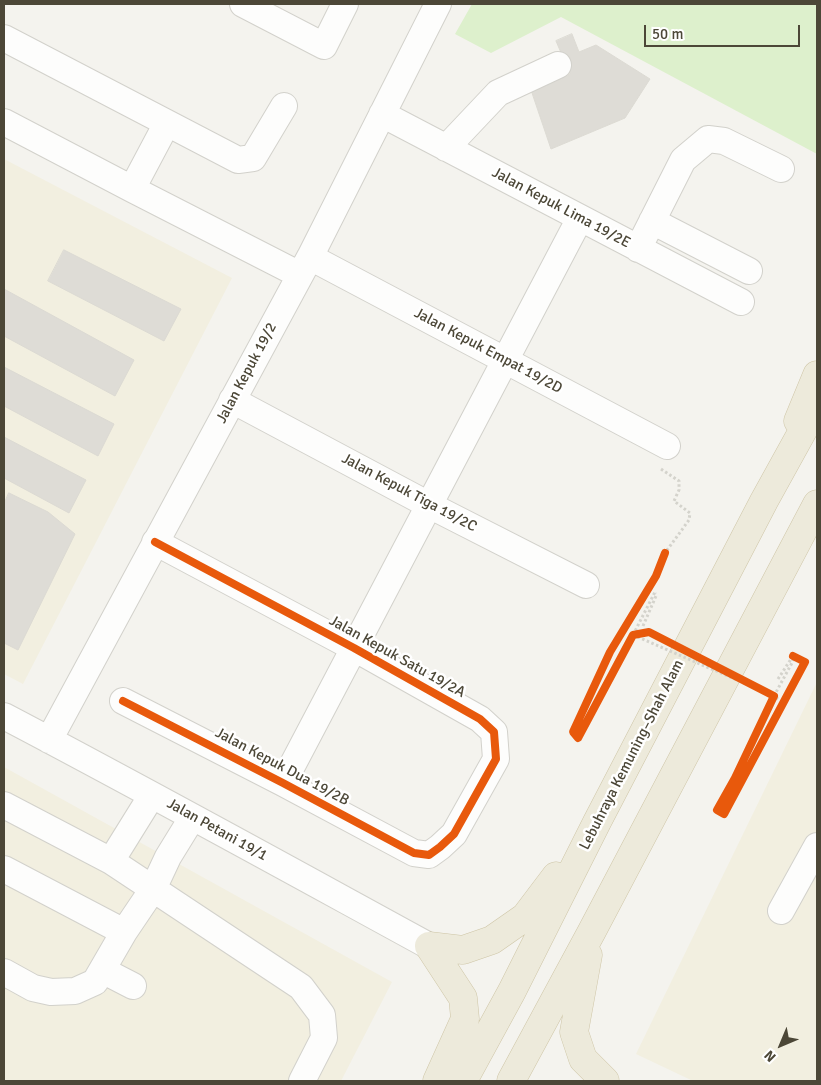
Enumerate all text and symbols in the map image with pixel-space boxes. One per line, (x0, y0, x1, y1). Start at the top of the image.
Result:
scale bar (646, 15, 802, 47)
text: 50 m (652, 25, 683, 43)
street label: Jalan Kepuk Lima 19/2E (489, 164, 633, 252)
street label: Jalan Kepuk Empat 19/2D (411, 304, 565, 398)
street label: Jalan Kepuk 19/2 (213, 320, 281, 426)
street label: Jalan Kepuk Tiga 19/2C (338, 450, 480, 536)
street label: Jalan Kepuk Satu 19/2A (326, 612, 468, 702)
street label: Lebuhraya Kemuning–Shah Alam (576, 657, 688, 853)
street label: Jalan Kepuk Dua 19/2B (212, 724, 352, 810)
street label: Jalan Petani 19/1 (164, 795, 270, 865)
north arrow (756, 1020, 806, 1070)
text: N (761, 1047, 779, 1065)

